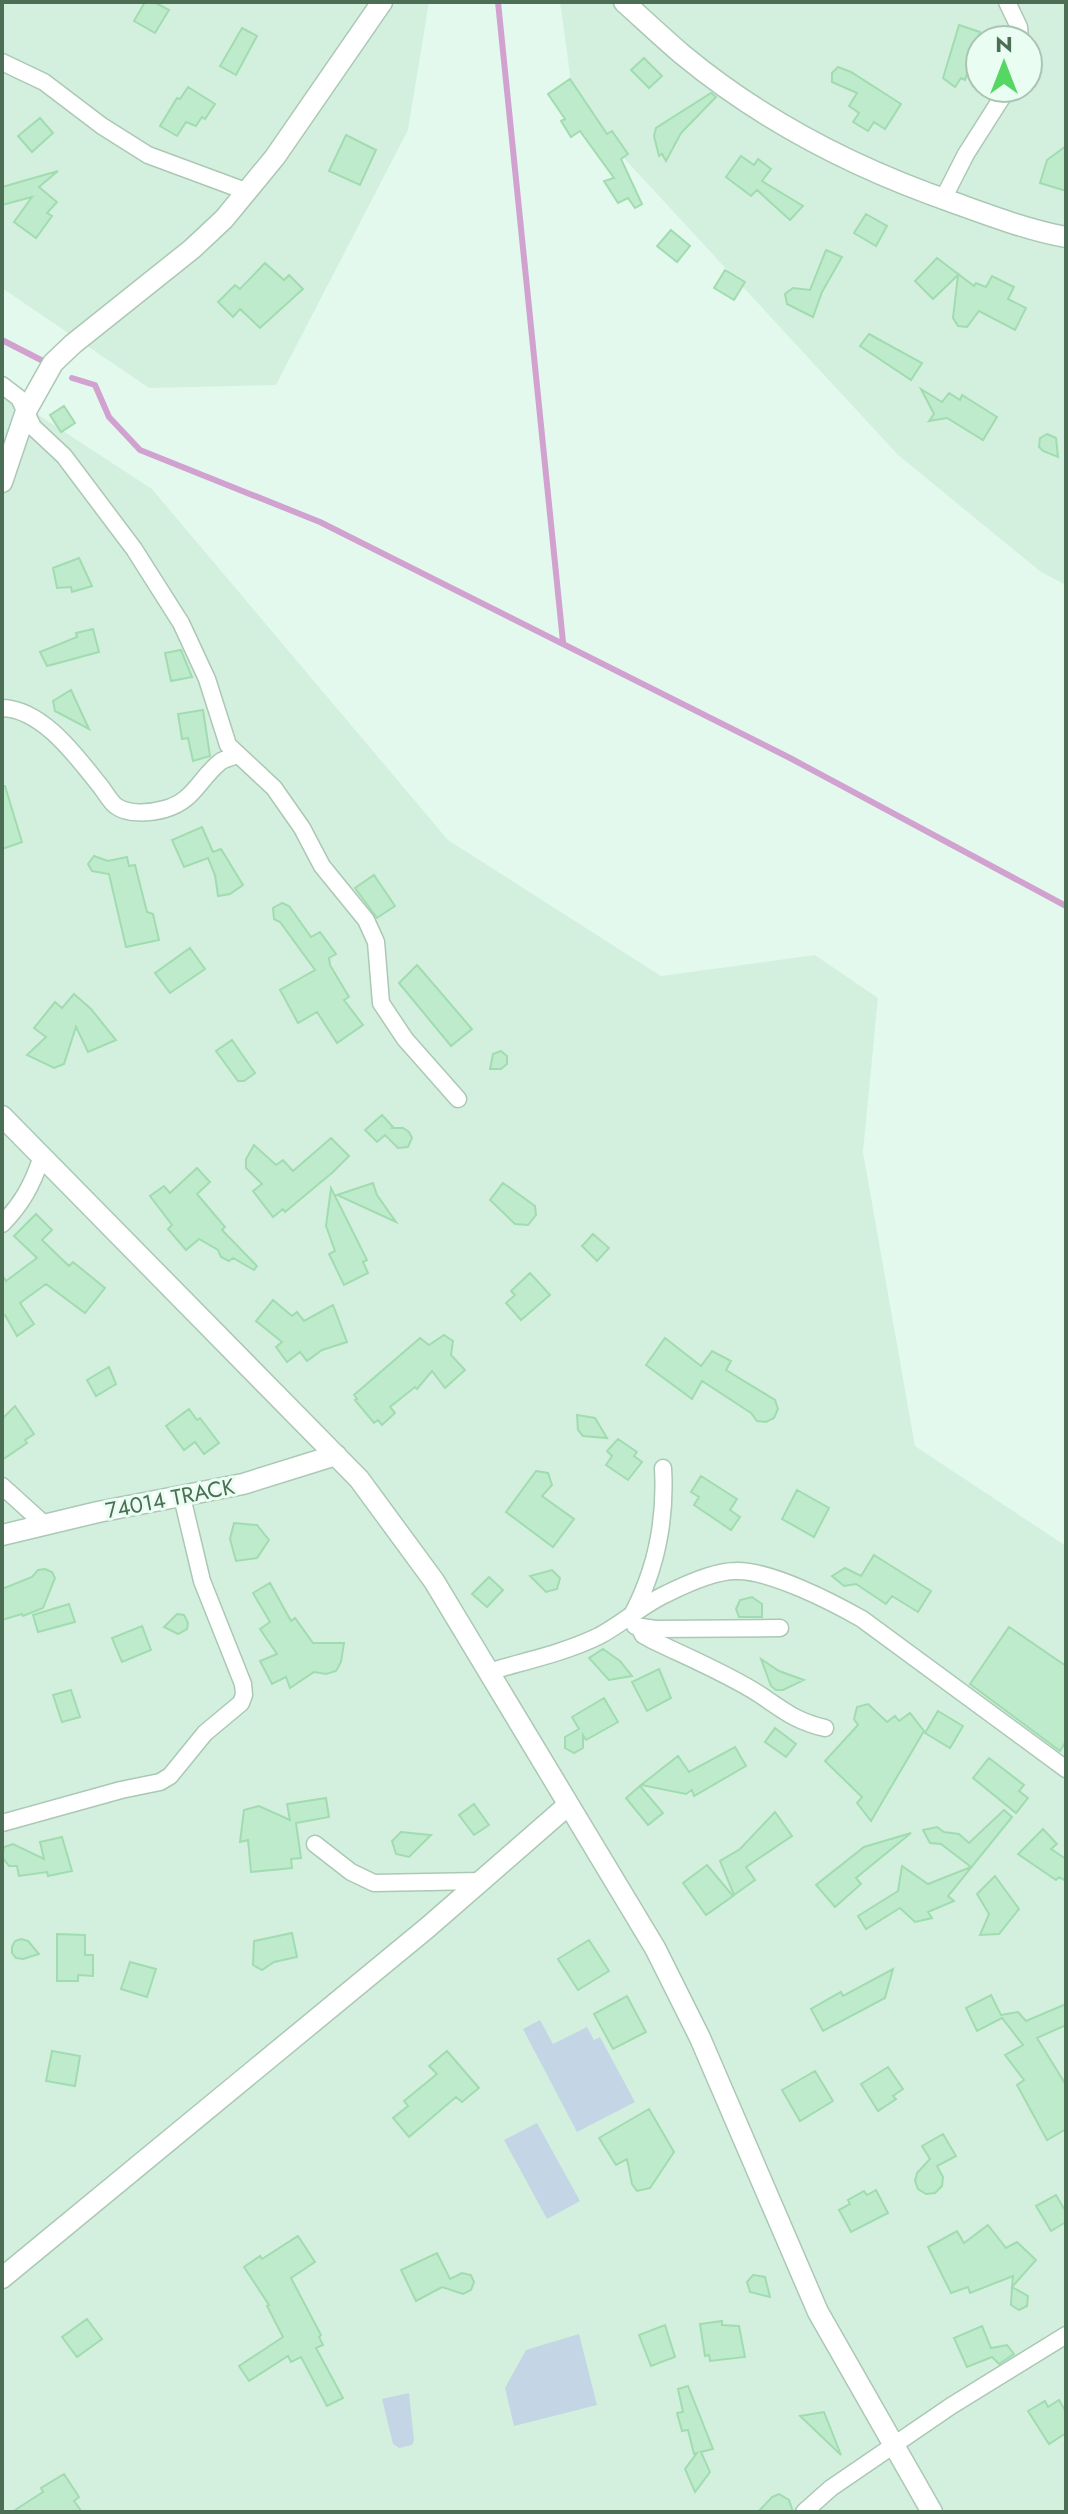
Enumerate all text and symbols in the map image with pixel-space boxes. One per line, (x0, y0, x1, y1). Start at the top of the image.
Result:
north arrow (964, 24, 1044, 104)
text: N (995, 28, 1013, 60)
street label: 74014 TRACK (103, 1470, 238, 1526)

